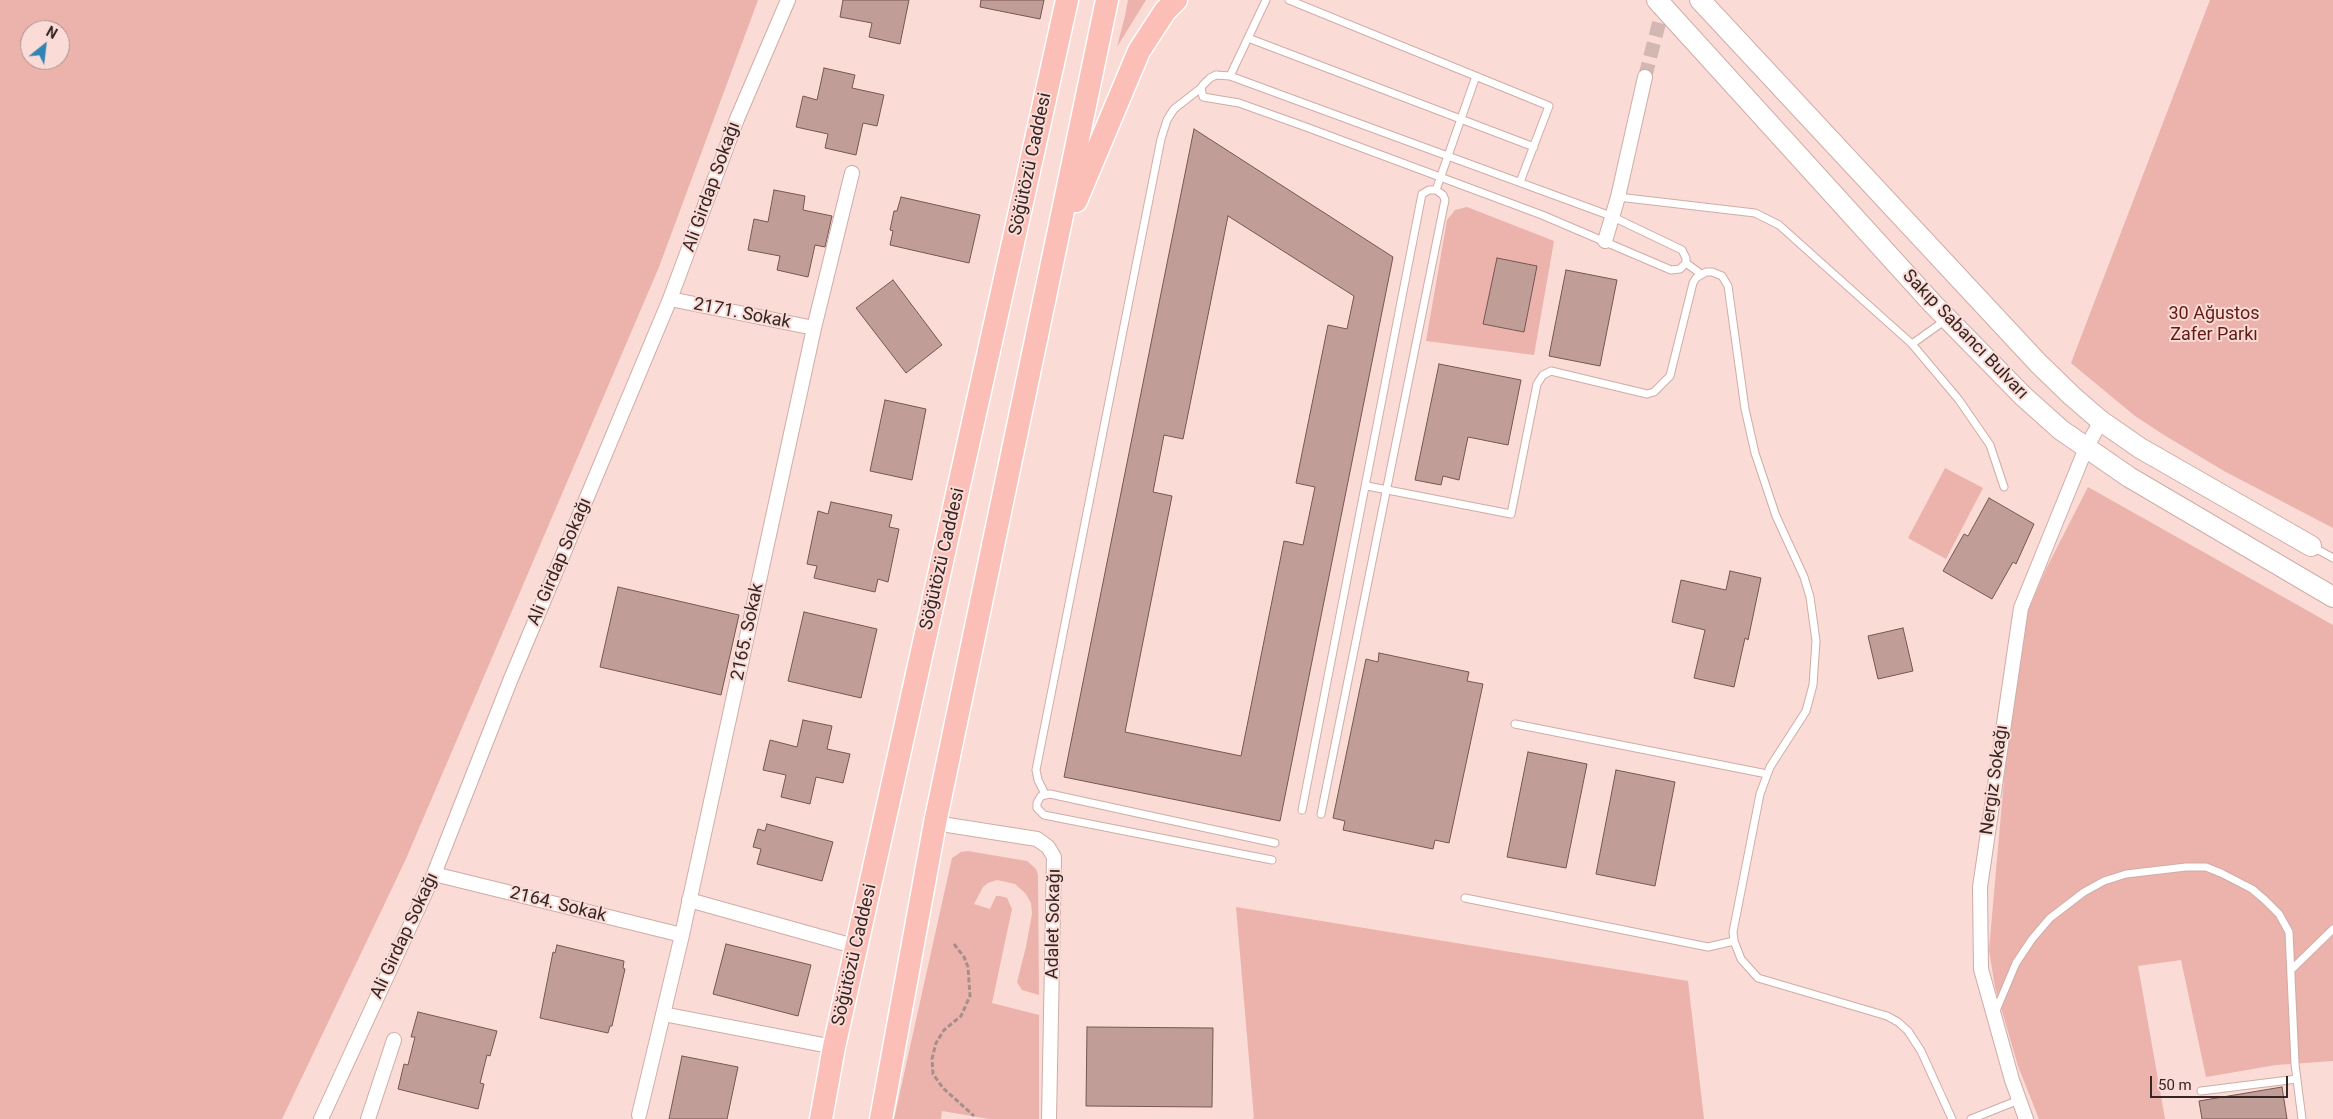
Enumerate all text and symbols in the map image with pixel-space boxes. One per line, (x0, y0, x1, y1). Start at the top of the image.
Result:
north arrow (20, 20, 70, 70)
text: N (44, 23, 60, 42)
street label: Söğütözü Caddesi (1005, 91, 1057, 237)
street label: Ali Girdap Sokağı (679, 119, 745, 255)
street label: Sakıp Sabancı Bulvarı (1898, 266, 2032, 404)
street label: 2171. Sokak (692, 294, 792, 334)
park label: 30 Ağustos Zafer Parkı (2168, 303, 2260, 346)
street label: Söğütözü Caddesi (916, 486, 970, 632)
street label: Ali Girdap Sokağı (523, 495, 597, 629)
street label: 2165. Sokak (727, 581, 769, 683)
street label: Nergiz Sokağı (1977, 724, 2013, 836)
street label: Adalet Sokağı (1042, 869, 1066, 979)
street label: Ali Girdap Sokağı (366, 870, 444, 1002)
street label: Söğütözü Caddesi (828, 882, 882, 1028)
street label: 2164. Sokak (508, 883, 608, 927)
scale bar (2153, 1066, 2290, 1098)
text: 50 m (2158, 1076, 2192, 1094)

